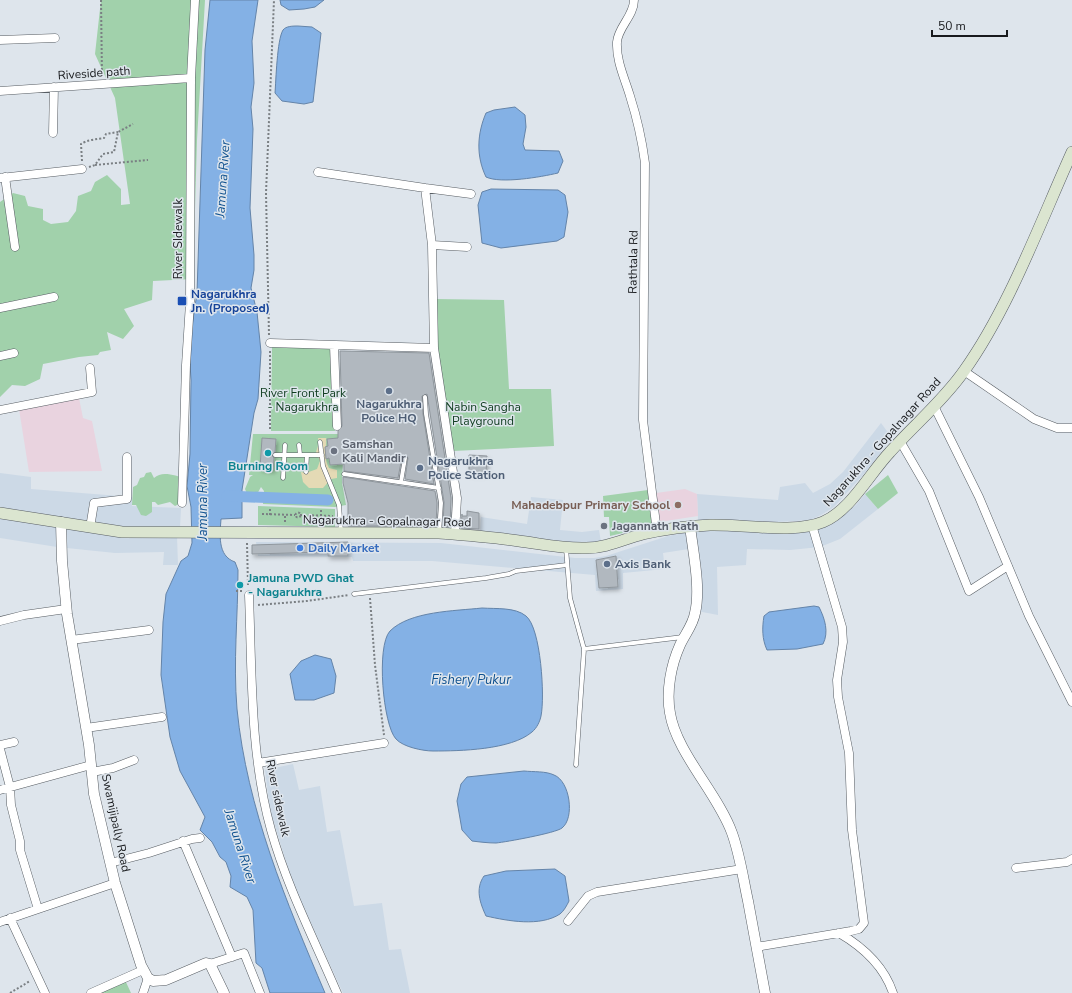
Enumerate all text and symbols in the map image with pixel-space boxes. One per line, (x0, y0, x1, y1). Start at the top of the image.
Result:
scale bar (932, 12, 1007, 38)
text: 50 m (938, 18, 966, 34)
street label: Riveside path (57, 62, 131, 84)
water label: Jamuna River (211, 140, 235, 219)
street label: River SIdewalk (170, 198, 186, 279)
street label: Rathtala Rd (624, 230, 642, 294)
place label: Nagarukhra Jn. (Proposed) (190, 286, 270, 316)
marker: Nagarukhra Jn. (Proposed) (176, 295, 188, 307)
street label: Nagarukhra - Gopalnagar Road (820, 374, 944, 510)
park label: River Front Park - Nagarukhra (260, 385, 347, 415)
marker: Nagarukhra Police HQ (384, 386, 394, 396)
place label: Nagarukhra Police HQ (356, 396, 422, 426)
park label: Nabin Sangha Playground (445, 399, 521, 429)
place label: Samshan Kali Mandir (342, 436, 406, 466)
marker: Samshan Kali Mandir (329, 446, 339, 456)
marker: Burning Room (263, 448, 273, 458)
place label: Nagarukhra Police Station (428, 453, 505, 483)
place label: Burning Room (228, 458, 308, 474)
water label: Jamuna River (194, 463, 212, 542)
marker: Nagarukhra Police Station (415, 463, 425, 473)
place label: Mahadebpur Primary School (511, 497, 670, 513)
marker: Mahadebpur Primary School (673, 500, 683, 510)
street label: Nagarukhra - Gopalnagar Road (303, 512, 471, 530)
place label: Jagannath Rath (611, 518, 698, 534)
marker: Jagannath Rath (599, 521, 609, 531)
place label: Daily Market (308, 540, 379, 556)
marker: Daily Market (295, 543, 305, 553)
place label: Axis Bank (615, 556, 671, 572)
marker: Axis Bank (602, 559, 612, 569)
place label: Jamuna PWD Ghat - Nagarukhra (247, 570, 354, 600)
marker: Jamuna PWD Ghat - Nagarukhra (235, 580, 245, 590)
water label: Fishery Pukur (431, 671, 511, 689)
street label: River sidewalk (262, 758, 294, 839)
street label: Swamijipally Road (98, 773, 134, 873)
water label: Jamuna River (219, 806, 261, 886)

